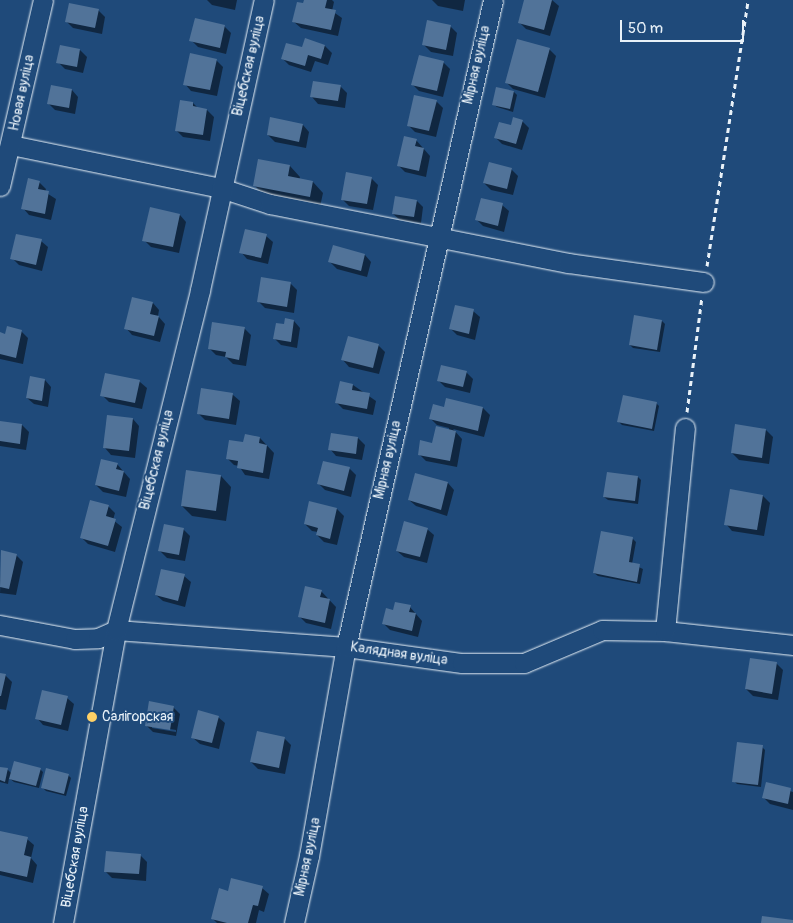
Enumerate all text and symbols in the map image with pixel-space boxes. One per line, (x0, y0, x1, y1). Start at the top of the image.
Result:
scale bar (623, 10, 747, 42)
street label: Віцебская вуліца (229, 14, 269, 118)
text: 50 m (628, 19, 663, 38)
street label: Мірная вуліца (460, 24, 494, 106)
street label: Новая вуліца (6, 53, 38, 133)
street label: Віцебская вуліца (136, 408, 178, 512)
street label: Мірная вуліца (371, 419, 405, 501)
street label: Калядная вуліца (349, 639, 449, 669)
place label: Салігорская (102, 709, 173, 725)
marker: Салігорская (86, 711, 98, 723)
street label: Віцебская вуліца (58, 805, 92, 909)
street label: Мірная вуліца (291, 816, 325, 898)

